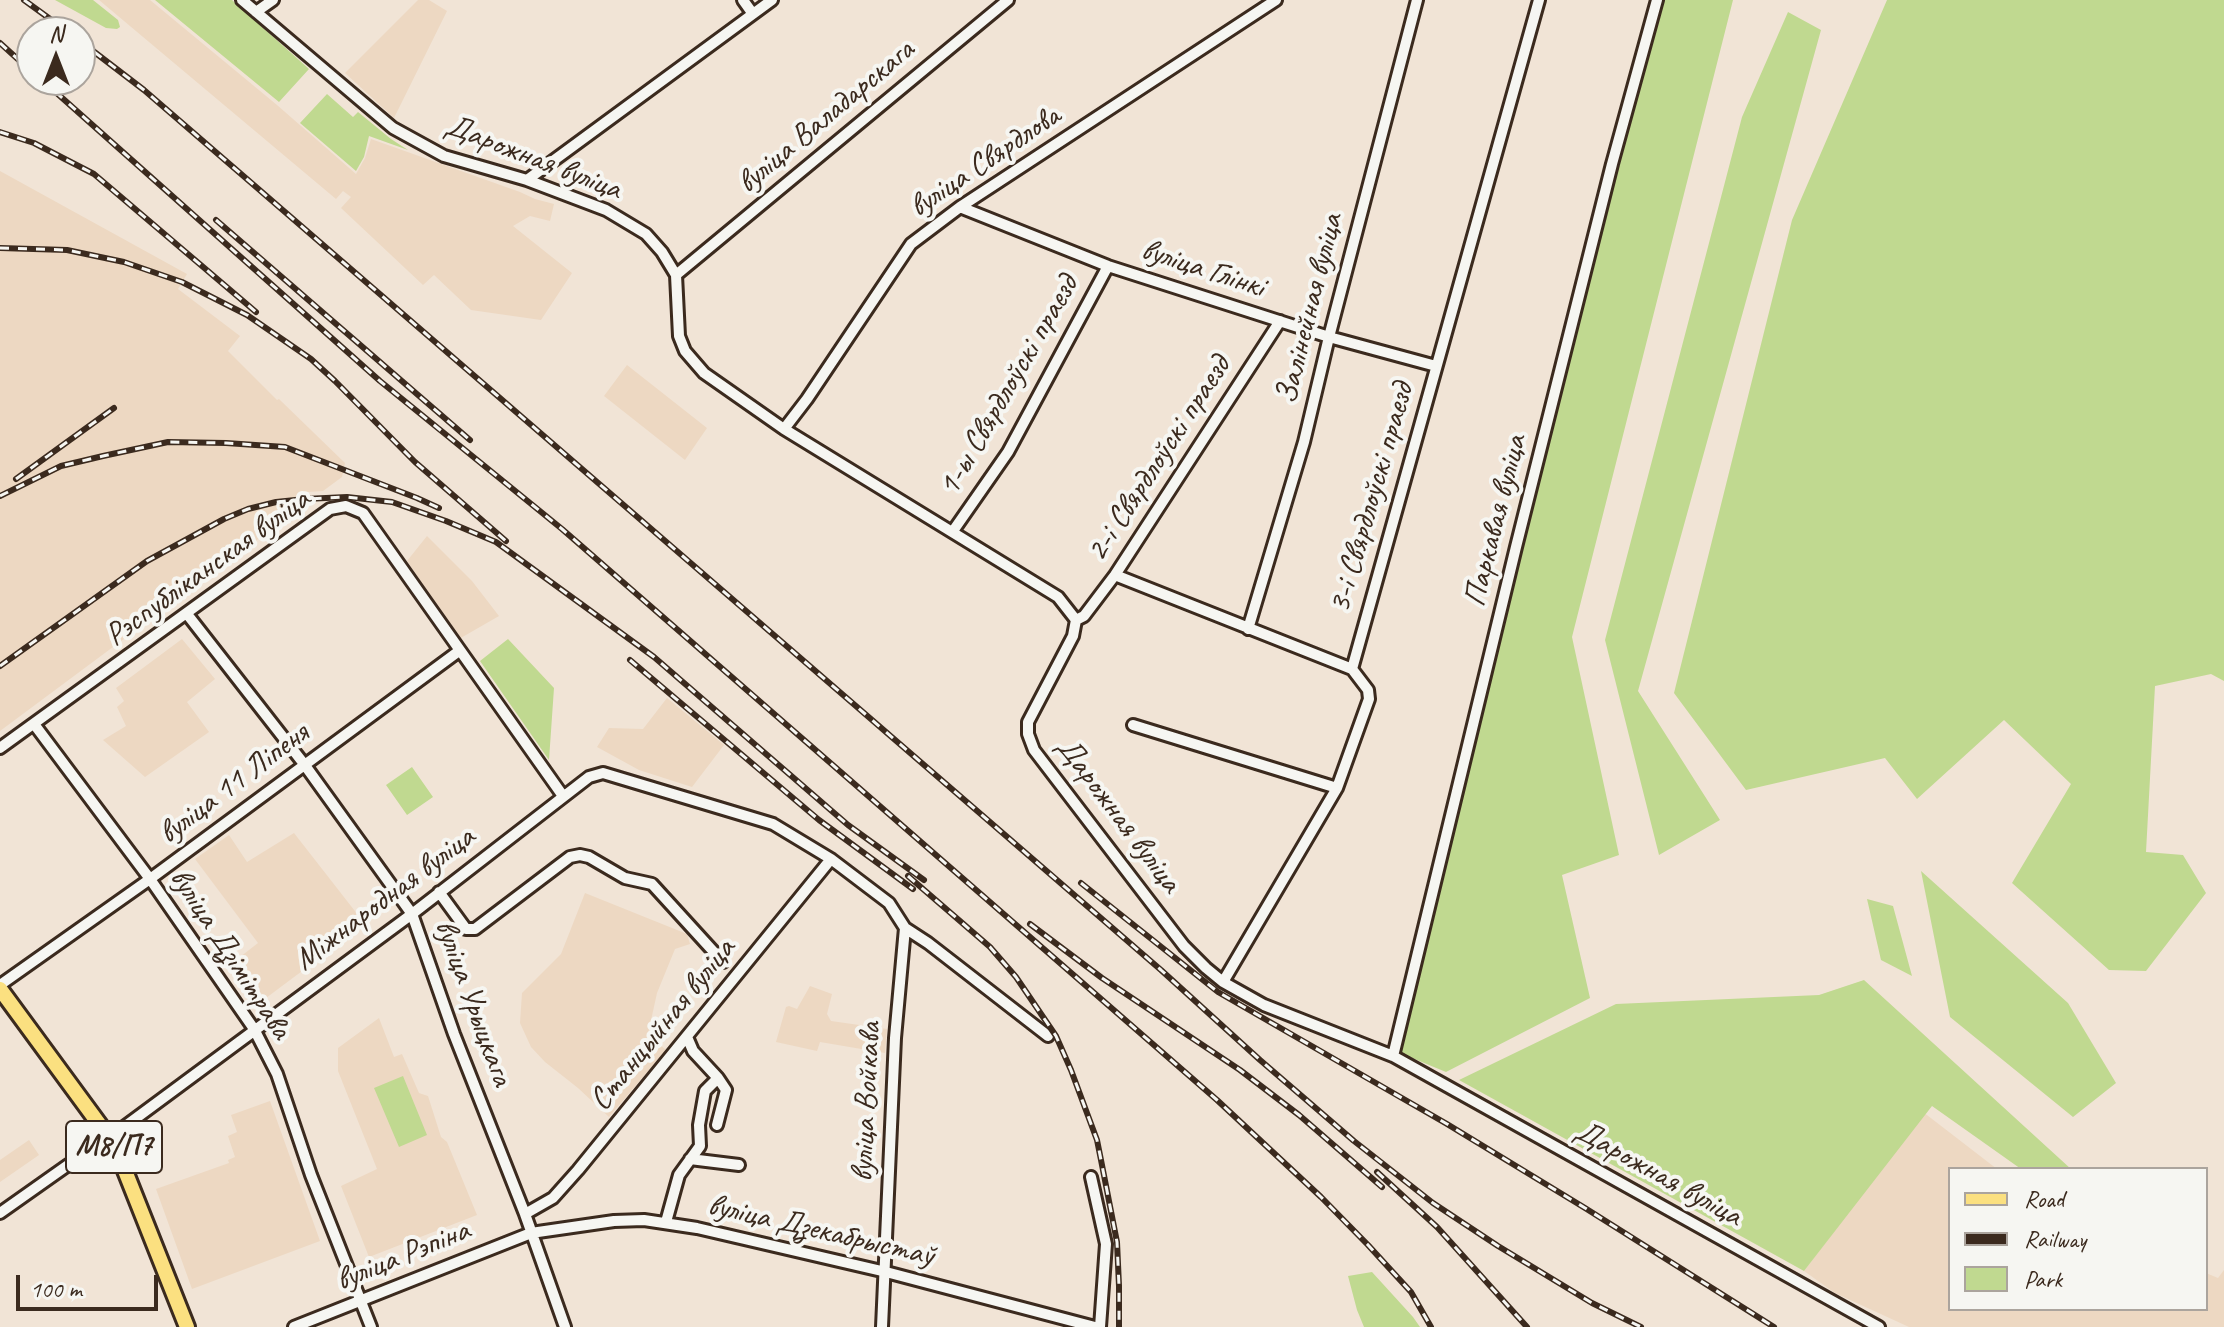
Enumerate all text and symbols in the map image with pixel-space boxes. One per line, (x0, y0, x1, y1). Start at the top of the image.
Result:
north arrow (16, 16, 96, 96)
text: N (49, 20, 63, 48)
street label: вуліца Валадарскага (729, 32, 923, 202)
street label: вуліца Свярдлова (902, 97, 1068, 227)
street label: Дарожная вуліца (439, 107, 627, 209)
street label: Залінейная вуліца (1268, 210, 1352, 408)
street label: вуліца Глінкі (1136, 231, 1270, 307)
street label: 1-ы Свярдлоўскі праезд (930, 269, 1088, 503)
street label: 2-і Свярдлоўскі праезд (1078, 349, 1240, 569)
street label: 3-і Свярдлоўскі праезд (1321, 379, 1423, 617)
street label: Паркавая вуліца (1456, 431, 1536, 611)
street label: Рэспубліканская вуліца (98, 481, 318, 655)
street label: вуліца 11 Ліпеня (151, 715, 317, 853)
street label: Дарожная вуліца (1047, 729, 1189, 901)
street label: Міжнародная вуліца (287, 819, 483, 979)
street label: вуліца Дзімітрава (160, 861, 300, 1047)
street label: вуліца Урыцкага (425, 915, 521, 1091)
street label: Станцыйная вуліца (582, 931, 744, 1119)
street label: вуліца Войкава (844, 1021, 890, 1183)
street label: Дарожная вуліца (1568, 1112, 1748, 1236)
road number: М8/П7 (66, 1121, 162, 1173)
legend (1948, 1167, 2208, 1311)
text: Road (2024, 1184, 2064, 1214)
street label: вуліца Дзекабрыстаў (704, 1186, 938, 1276)
street label: вуліца Рэпіна (330, 1212, 476, 1300)
text: Railway (2024, 1224, 2086, 1254)
scale bar (20, 1259, 162, 1309)
text: Park (2024, 1264, 2062, 1294)
text: 100 m (30, 1274, 82, 1304)

